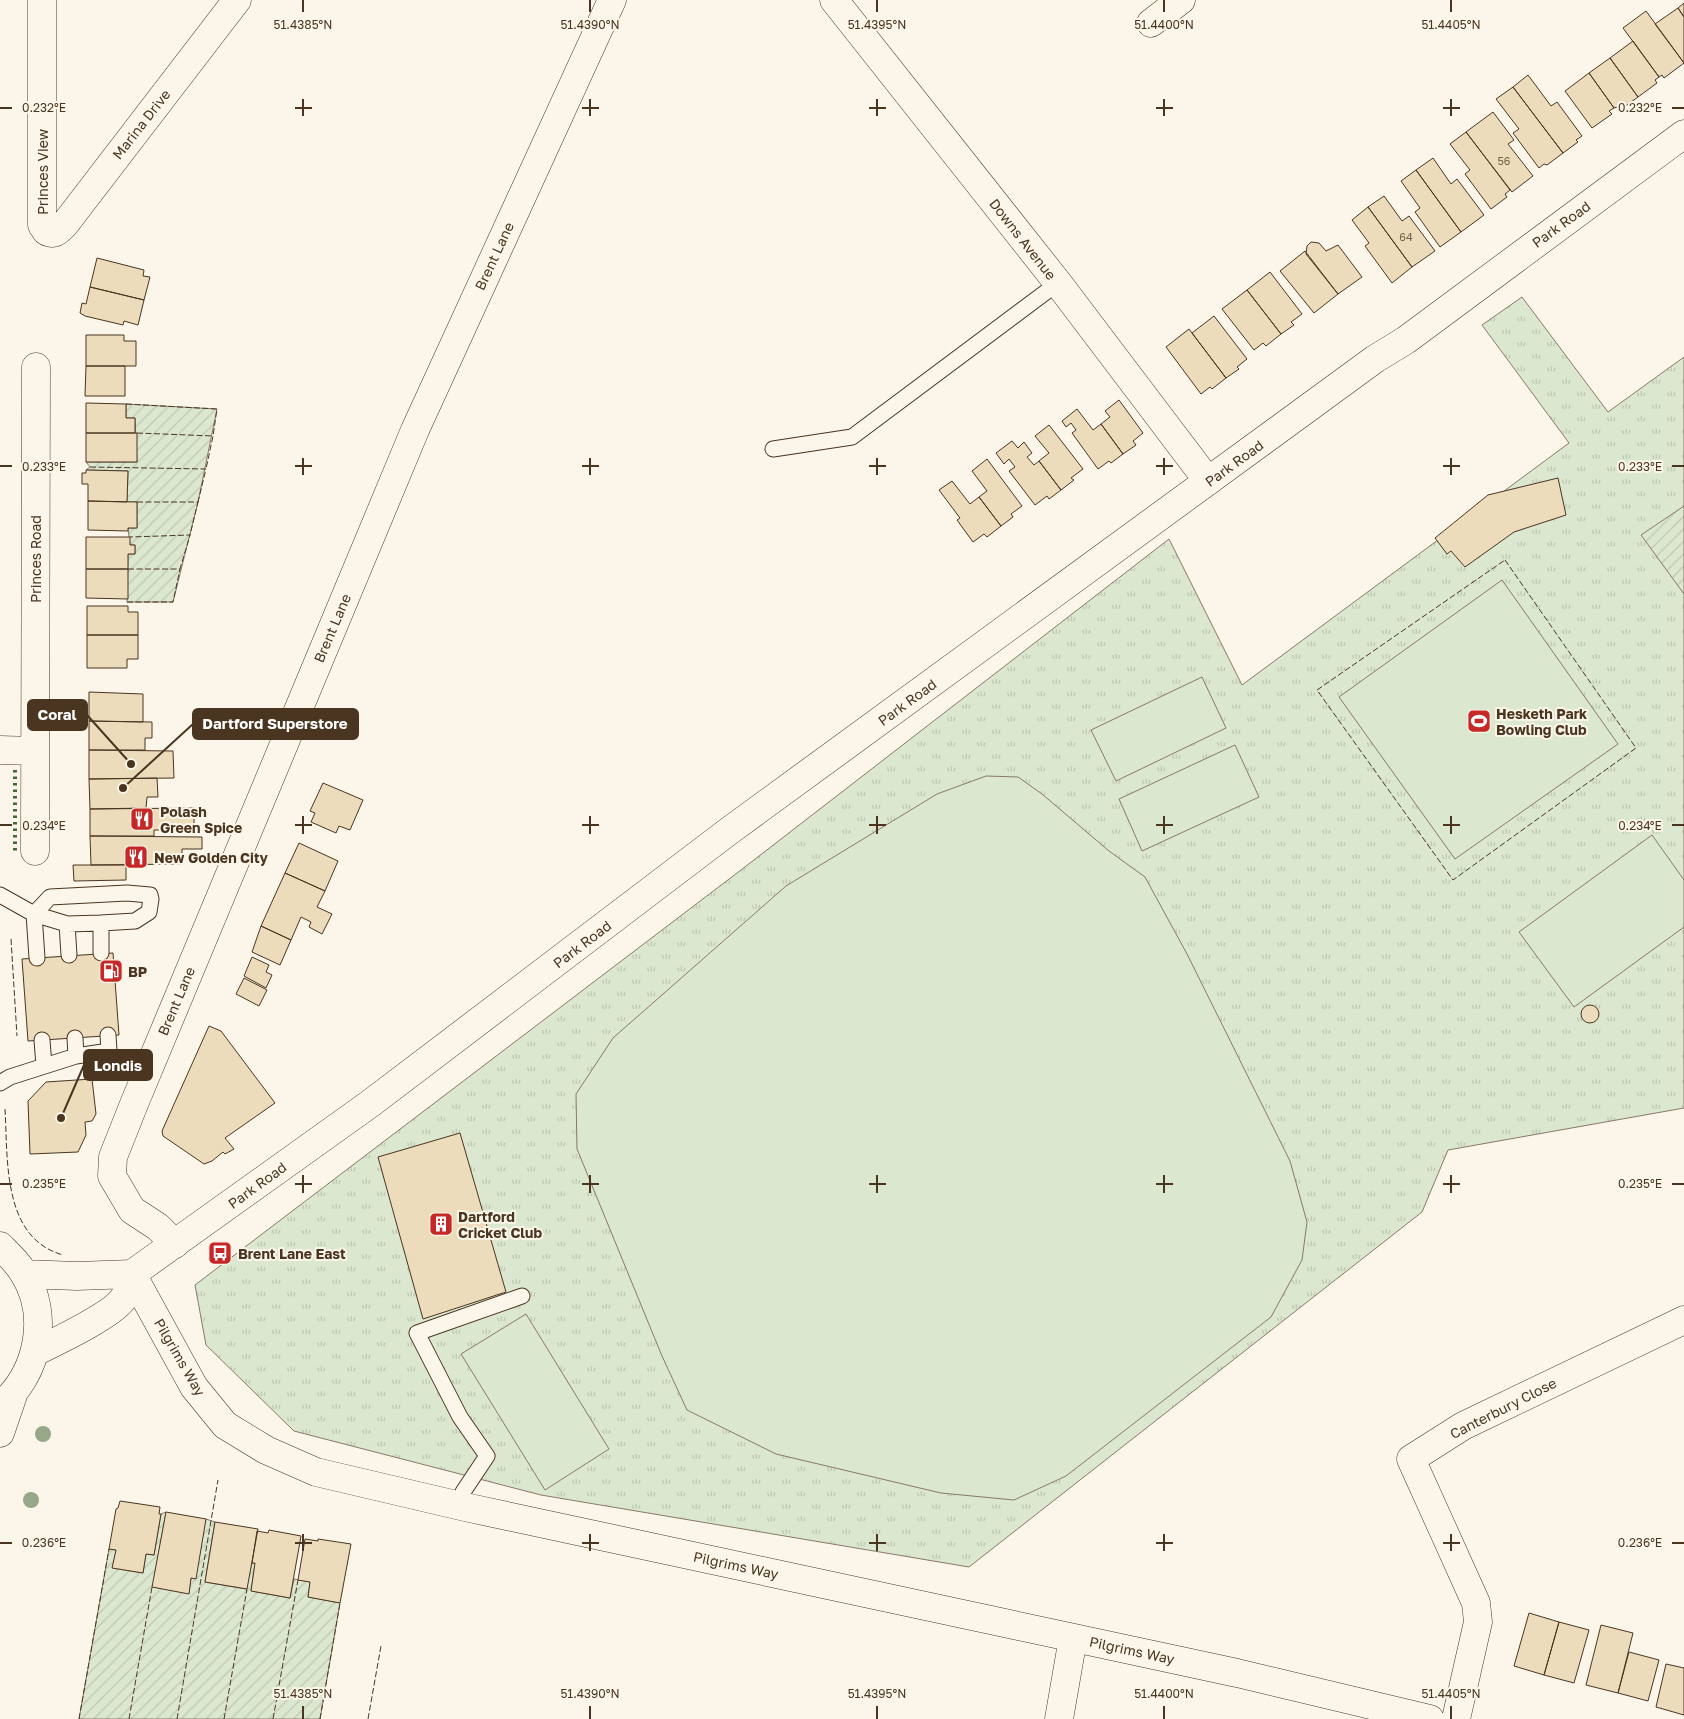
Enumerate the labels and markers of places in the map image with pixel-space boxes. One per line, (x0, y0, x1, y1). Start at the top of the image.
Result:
callout: Coral (28, 700, 87, 730)
place label: Hesketh Park Bowling Club (1496, 705, 1587, 738)
sports icon: Hesketh Park Bowling Club (1466, 708, 1492, 734)
callout: Dartford Superstore (193, 709, 358, 739)
place label: Polash Green Spice (160, 803, 242, 836)
restaurant icon: Polash Green Spice (129, 806, 155, 832)
restaurant icon: New Golden City (123, 844, 149, 870)
place label: New Golden City (154, 849, 269, 866)
fuel station icon: BP (98, 958, 124, 984)
place label: BP (128, 963, 147, 980)
callout: Londis (84, 1050, 152, 1080)
place label: Dartford Cricket Club (458, 1208, 542, 1241)
building icon: Dartford Cricket Club (428, 1211, 454, 1237)
bus stop icon: Brent Lane East (207, 1240, 233, 1266)
place label: Brent Lane East (238, 1245, 346, 1262)

